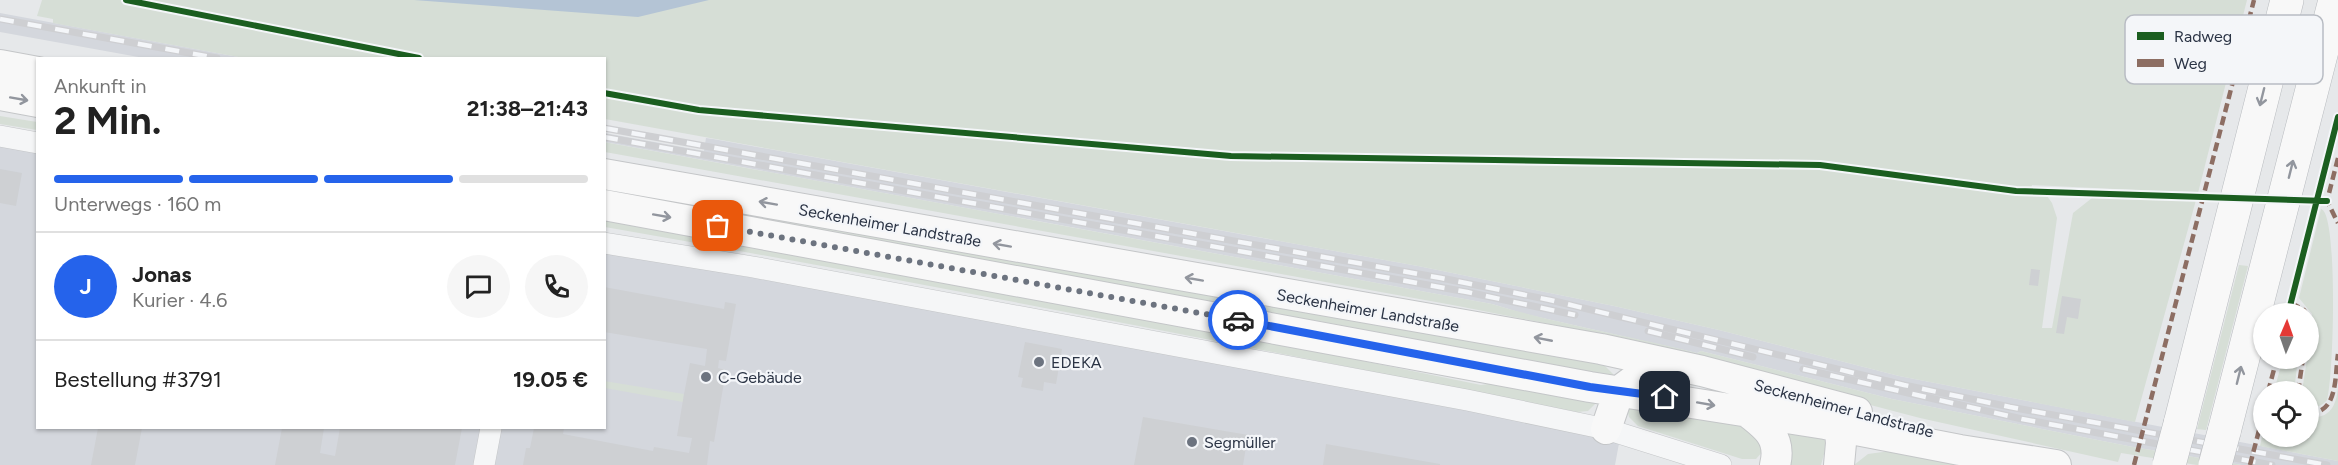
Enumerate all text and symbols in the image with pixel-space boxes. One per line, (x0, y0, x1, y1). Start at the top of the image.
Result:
legend (2125, 15, 2323, 84)
text: Radweg (2174, 27, 2232, 46)
text: Weg (2174, 54, 2207, 73)
text: Ankunft in (54, 74, 146, 98)
one-way arrow (2256, 88, 2268, 107)
one-way arrow (8, 94, 28, 105)
text: 21:38–21:43 (467, 95, 588, 122)
text: 2 Min. (54, 97, 161, 144)
one-way arrow (2286, 160, 2298, 179)
text: Unterwegs · 160 m (54, 192, 221, 216)
one-way arrow (759, 197, 779, 208)
pin (692, 200, 743, 251)
street label: Seckenheimer Landstraße (797, 200, 983, 251)
icon: bag (701, 209, 734, 242)
one-way arrow (652, 210, 671, 221)
one-way arrow (992, 239, 1012, 250)
button: chat (447, 255, 510, 318)
button: phone (525, 255, 588, 318)
text: Jonas (132, 261, 191, 288)
text: J (79, 273, 92, 300)
one-way arrow (1184, 273, 1204, 284)
street label: Seckenheimer Landstraße (1275, 285, 1461, 336)
text: Kurier · 4.6 (132, 288, 227, 312)
courier (1208, 290, 1268, 350)
north arrow (2253, 303, 2319, 369)
map controls (2253, 303, 2319, 447)
icon: car (1222, 304, 1255, 337)
one-way arrow (1534, 333, 1554, 344)
place label: EDEKA (1051, 353, 1102, 372)
marker: EDEKA (1032, 355, 1046, 369)
text: Bestellung #3791 (54, 366, 222, 393)
text: 19.05 € (513, 366, 588, 393)
one-way arrow (2233, 366, 2245, 385)
place label: C-Gebäude (718, 368, 802, 387)
marker: C-Gebäude (699, 370, 713, 384)
pin (1639, 371, 1690, 422)
street label: Seckenheimer Landstraße (1752, 375, 1936, 442)
icon: home (1648, 380, 1681, 413)
button: locate (2253, 381, 2319, 447)
one-way arrow (1696, 399, 1715, 410)
place label: Segmüller (1204, 433, 1276, 452)
marker: Segmüller (1185, 435, 1199, 449)

